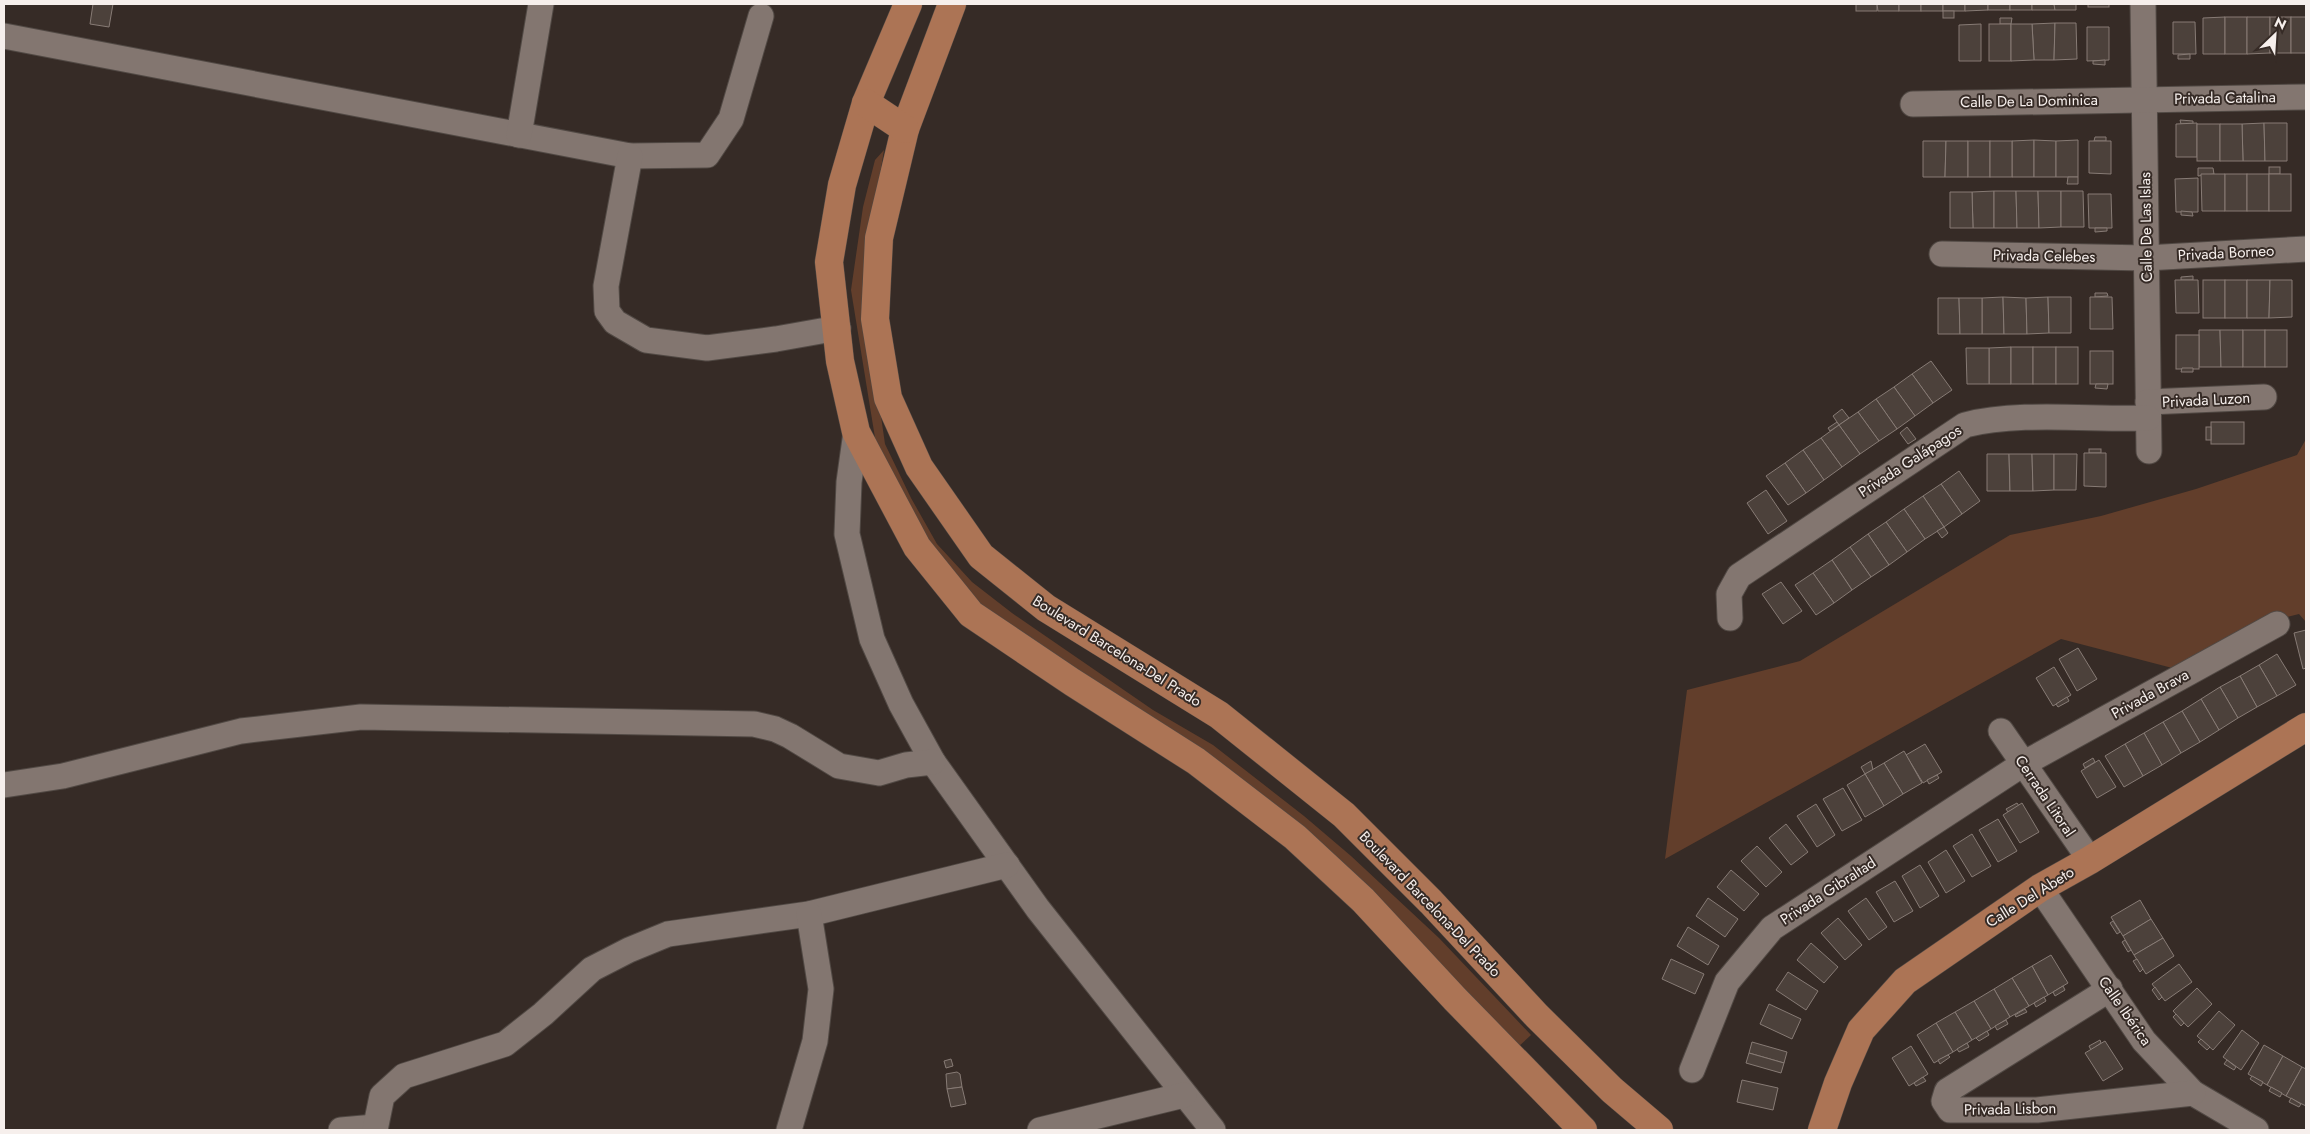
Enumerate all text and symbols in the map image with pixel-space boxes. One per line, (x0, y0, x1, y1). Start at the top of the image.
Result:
north arrow (2250, 10, 2300, 60)
text: N (2271, 12, 2290, 35)
street label: Privada Catalina (2174, 86, 2276, 110)
street label: Calle De La Dominica (1960, 89, 2098, 113)
street label: Calle De Las Islas (2134, 172, 2158, 282)
street label: Privada Borneo (2177, 239, 2275, 267)
street label: Privada Celebes (1993, 244, 2095, 268)
street label: Privada Luzon (2161, 387, 2251, 413)
street label: Privada Galápagos (1854, 419, 1966, 503)
street label: Boulevard Barcelona-Del Prado (1028, 590, 1206, 712)
street label: Privada Brava (2107, 664, 2193, 724)
street label: Cerrada Litoral (2010, 751, 2080, 841)
street label: Boulevard Barcelona-Del Prado (1354, 826, 1506, 982)
street label: Privada Gibraltad (1776, 852, 1880, 930)
street label: Calle Del Abeto (1982, 861, 2078, 933)
street label: Calle Ibérica (2093, 972, 2157, 1050)
street label: Privada Lisbon (1964, 1097, 2056, 1121)

